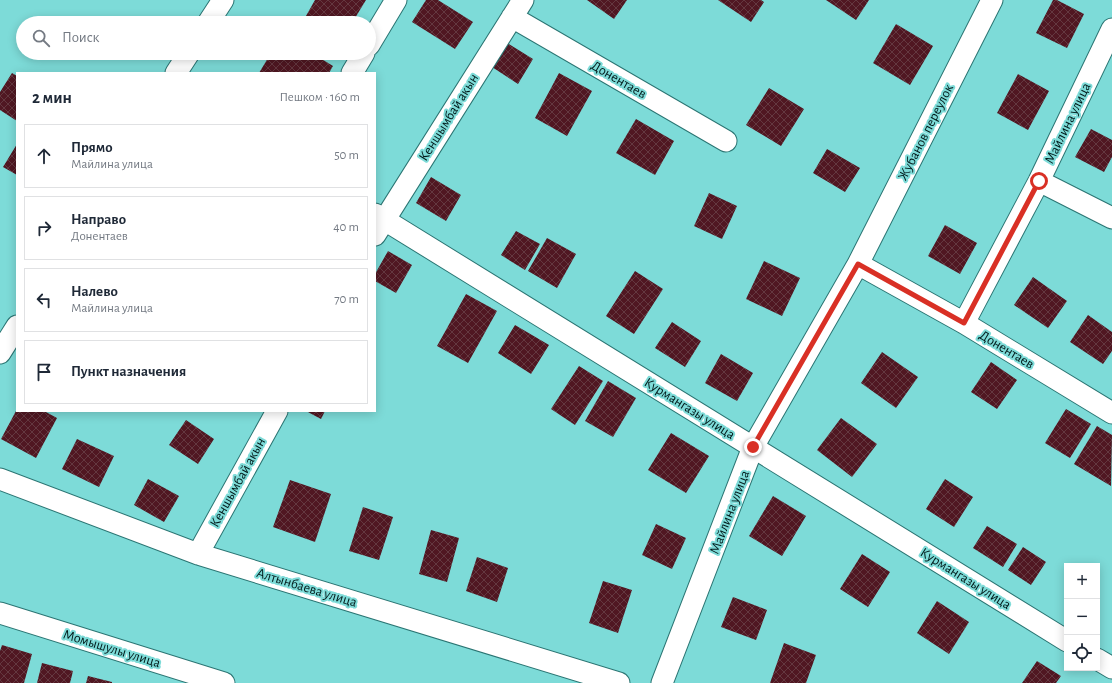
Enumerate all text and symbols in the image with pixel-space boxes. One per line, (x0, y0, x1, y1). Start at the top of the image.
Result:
search box (16, 16, 376, 60)
icon: search (30, 27, 52, 49)
text: Поиск (62, 30, 100, 45)
street label: Донентаев (588, 58, 649, 101)
street label: Кеншымбай акын (416, 71, 481, 164)
street label: Майлина улица (1042, 80, 1094, 166)
street label: Жубанов переулок (896, 82, 956, 183)
text: 2 мин (32, 89, 72, 106)
text: Пешком · 160 m (279, 91, 360, 104)
text: Прямо (71, 140, 113, 155)
icon: ahead (33, 145, 55, 167)
text: 50 m (334, 149, 359, 162)
text: Майлина улица (71, 158, 153, 171)
route start (1030, 172, 1048, 190)
text: Направо (71, 212, 126, 227)
icon: right (33, 217, 55, 239)
text: 40 m (333, 221, 359, 234)
text: Донентаев (71, 230, 128, 243)
text: Налево (71, 284, 118, 299)
icon: left (33, 289, 55, 311)
text: 70 m (334, 293, 359, 306)
text: Майлина улица (71, 302, 153, 315)
street label: Донентаев (977, 328, 1036, 372)
icon: arrive (33, 361, 55, 383)
text: Пункт назначения (71, 364, 186, 379)
street label: Курмангазы улица (642, 375, 738, 443)
street label: Кеншымбай акын (208, 435, 268, 530)
route end (744, 438, 762, 456)
street label: Майлина улица (708, 468, 752, 556)
street label: Курмангазы улица (918, 545, 1014, 613)
map controls (1064, 563, 1100, 671)
button: + (1064, 563, 1100, 599)
street label: Алтынбаева улица (255, 566, 359, 610)
button: − (1064, 599, 1100, 635)
street label: Момышулы улица (61, 628, 163, 671)
button: locate (1064, 635, 1100, 671)

